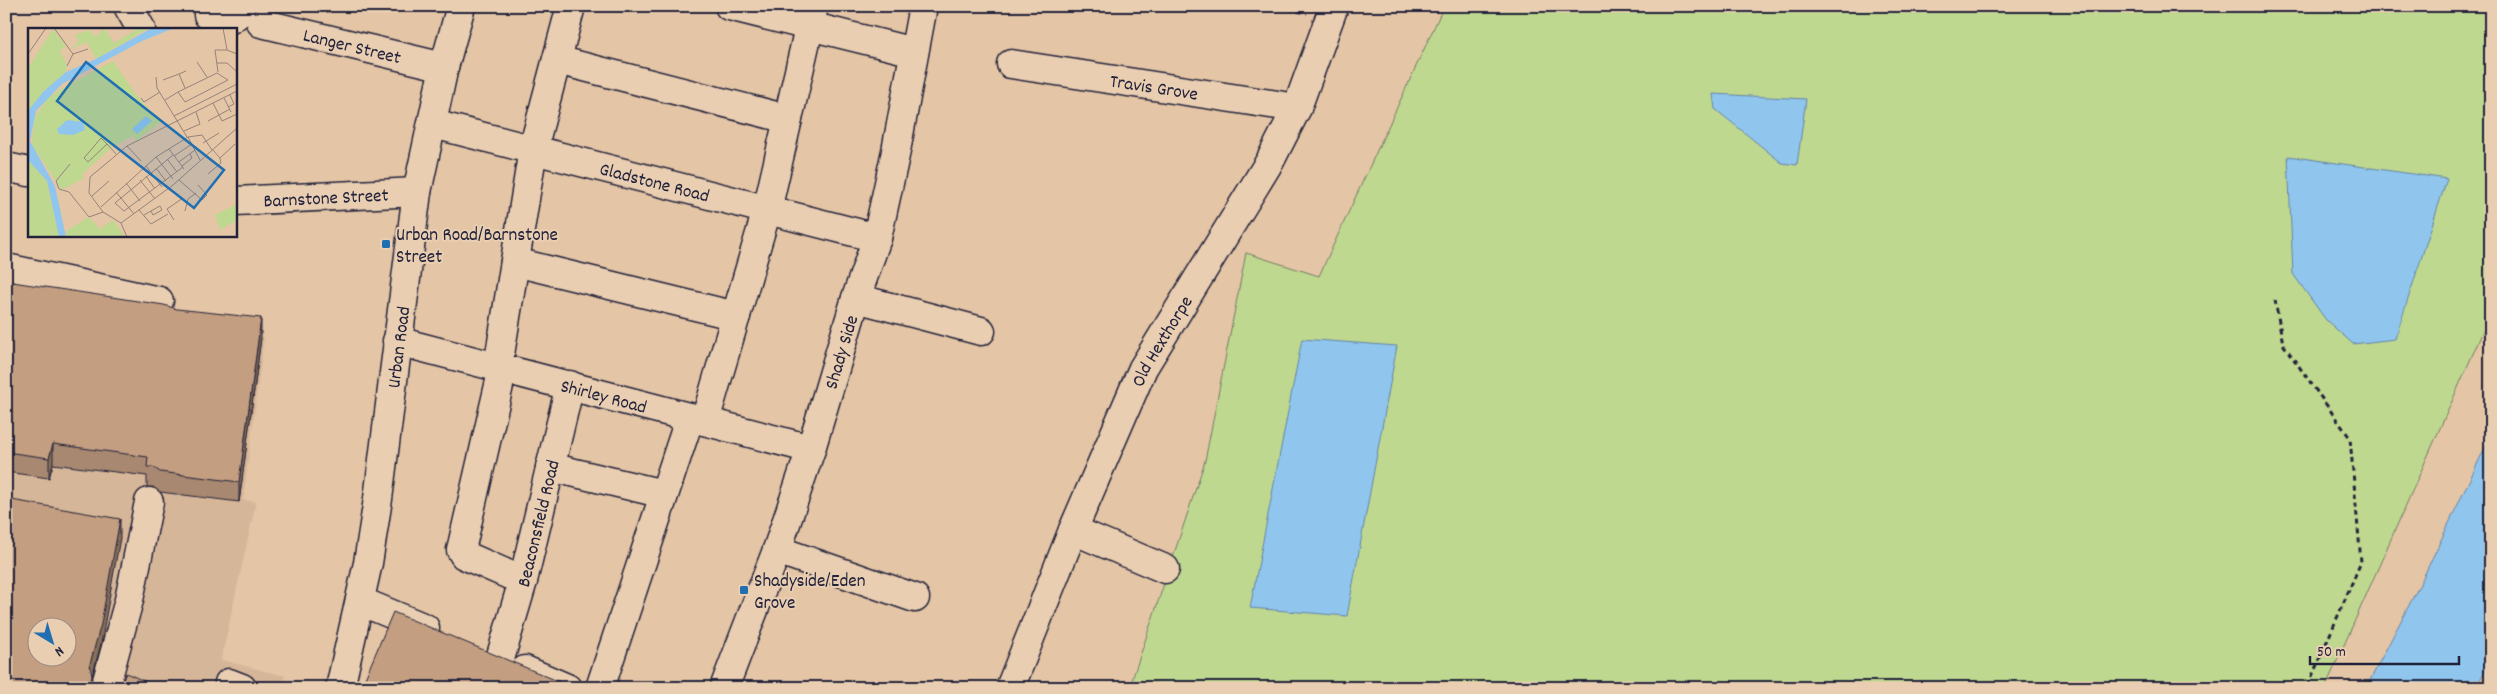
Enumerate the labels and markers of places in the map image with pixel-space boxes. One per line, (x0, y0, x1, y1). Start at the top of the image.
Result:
place label: Urban Road/Barnstone Street (396, 223, 558, 272)
marker: Urban Road/Barnstone Street (380, 238, 392, 250)
place label: Shadyside/Eden Grove (754, 569, 865, 618)
marker: Shadyside/Eden Grove (738, 584, 750, 596)

